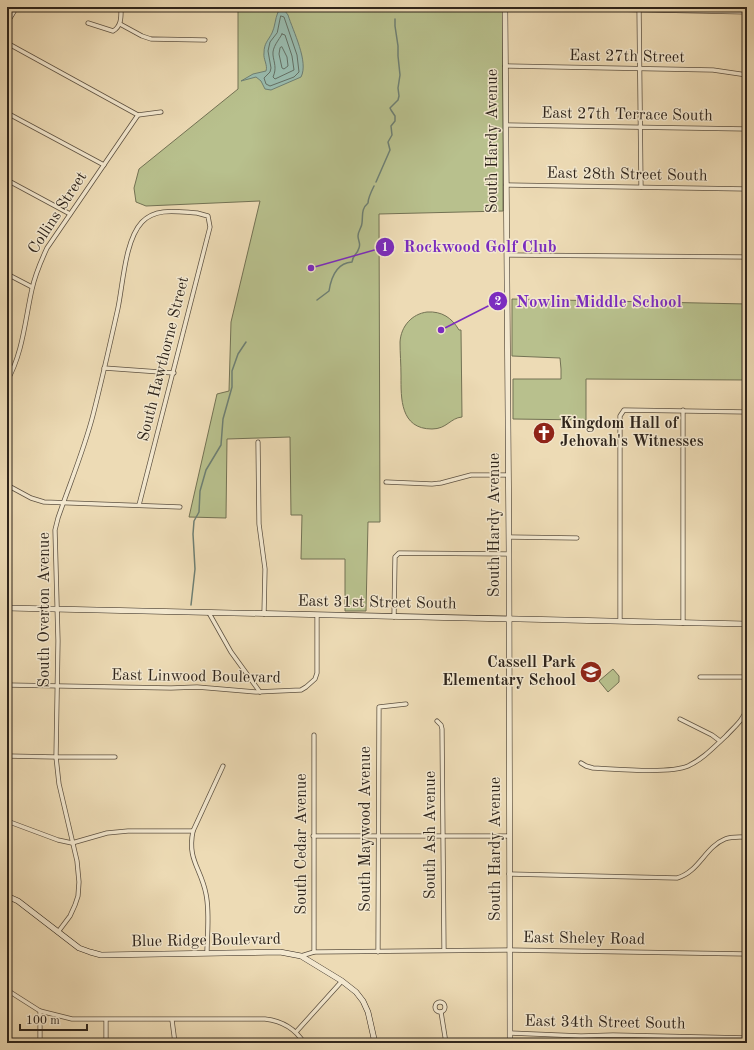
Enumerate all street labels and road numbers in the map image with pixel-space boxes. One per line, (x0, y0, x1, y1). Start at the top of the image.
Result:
street label: East 27th Street (569, 48, 685, 66)
street label: South Hardy Avenue (485, 69, 501, 213)
street label: East 27th Terrace South (541, 106, 713, 125)
street label: East 28th Street South (546, 166, 708, 184)
street label: Collins Street (26, 169, 91, 257)
street label: South Hawthorne Street (136, 274, 192, 443)
street label: South Hardy Avenue (487, 453, 503, 597)
street label: South Overton Avenue (37, 532, 53, 688)
street label: East 31st Street South (297, 594, 457, 612)
street label: East Linwood Boulevard (111, 668, 281, 686)
street label: South Maywood Avenue (358, 746, 374, 912)
street label: South Ash Avenue (423, 771, 439, 899)
street label: South Cedar Avenue (294, 773, 310, 915)
street label: South Hardy Avenue (488, 777, 504, 921)
street label: East Sheley Road (523, 930, 645, 948)
street label: Blue Ridge Boulevard (131, 932, 281, 950)
street label: East 34th Street South (524, 1014, 686, 1032)

